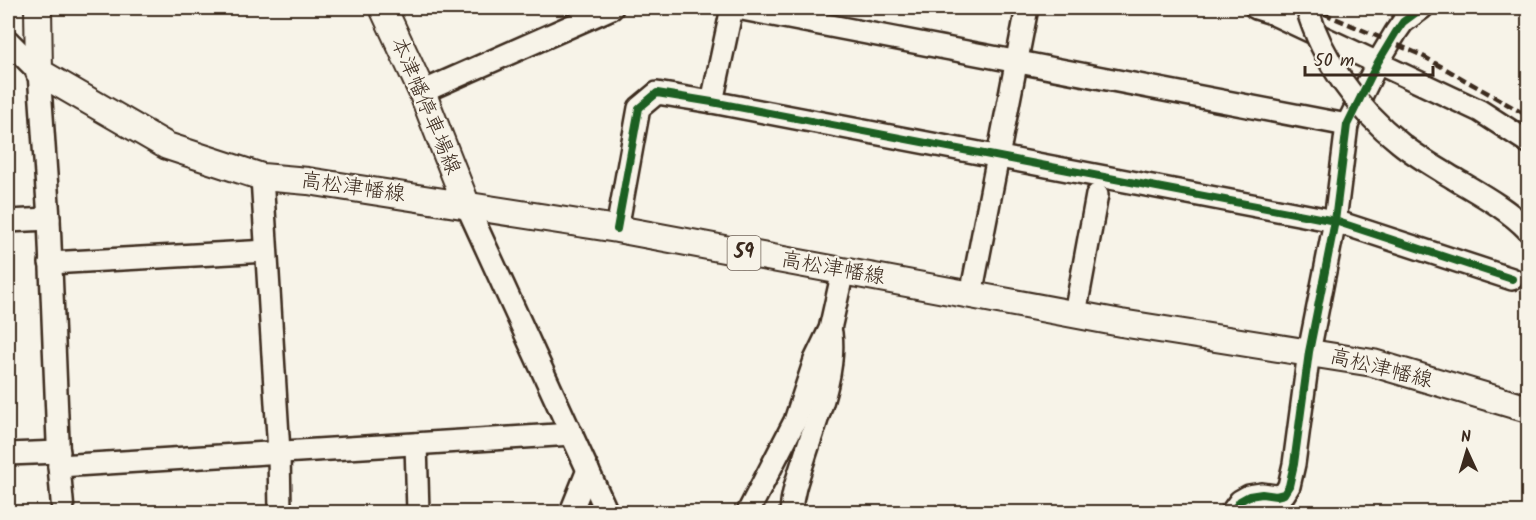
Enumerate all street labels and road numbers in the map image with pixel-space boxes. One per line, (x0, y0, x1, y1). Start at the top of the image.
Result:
street label: 本津幡停車場線 (381, 32, 469, 180)
street label: 高松津幡線 (299, 164, 407, 212)
road number: 59 (728, 236, 760, 270)
street label: 高松津幡線 (778, 244, 888, 294)
street label: 高松津幡線 (1326, 340, 1436, 398)

